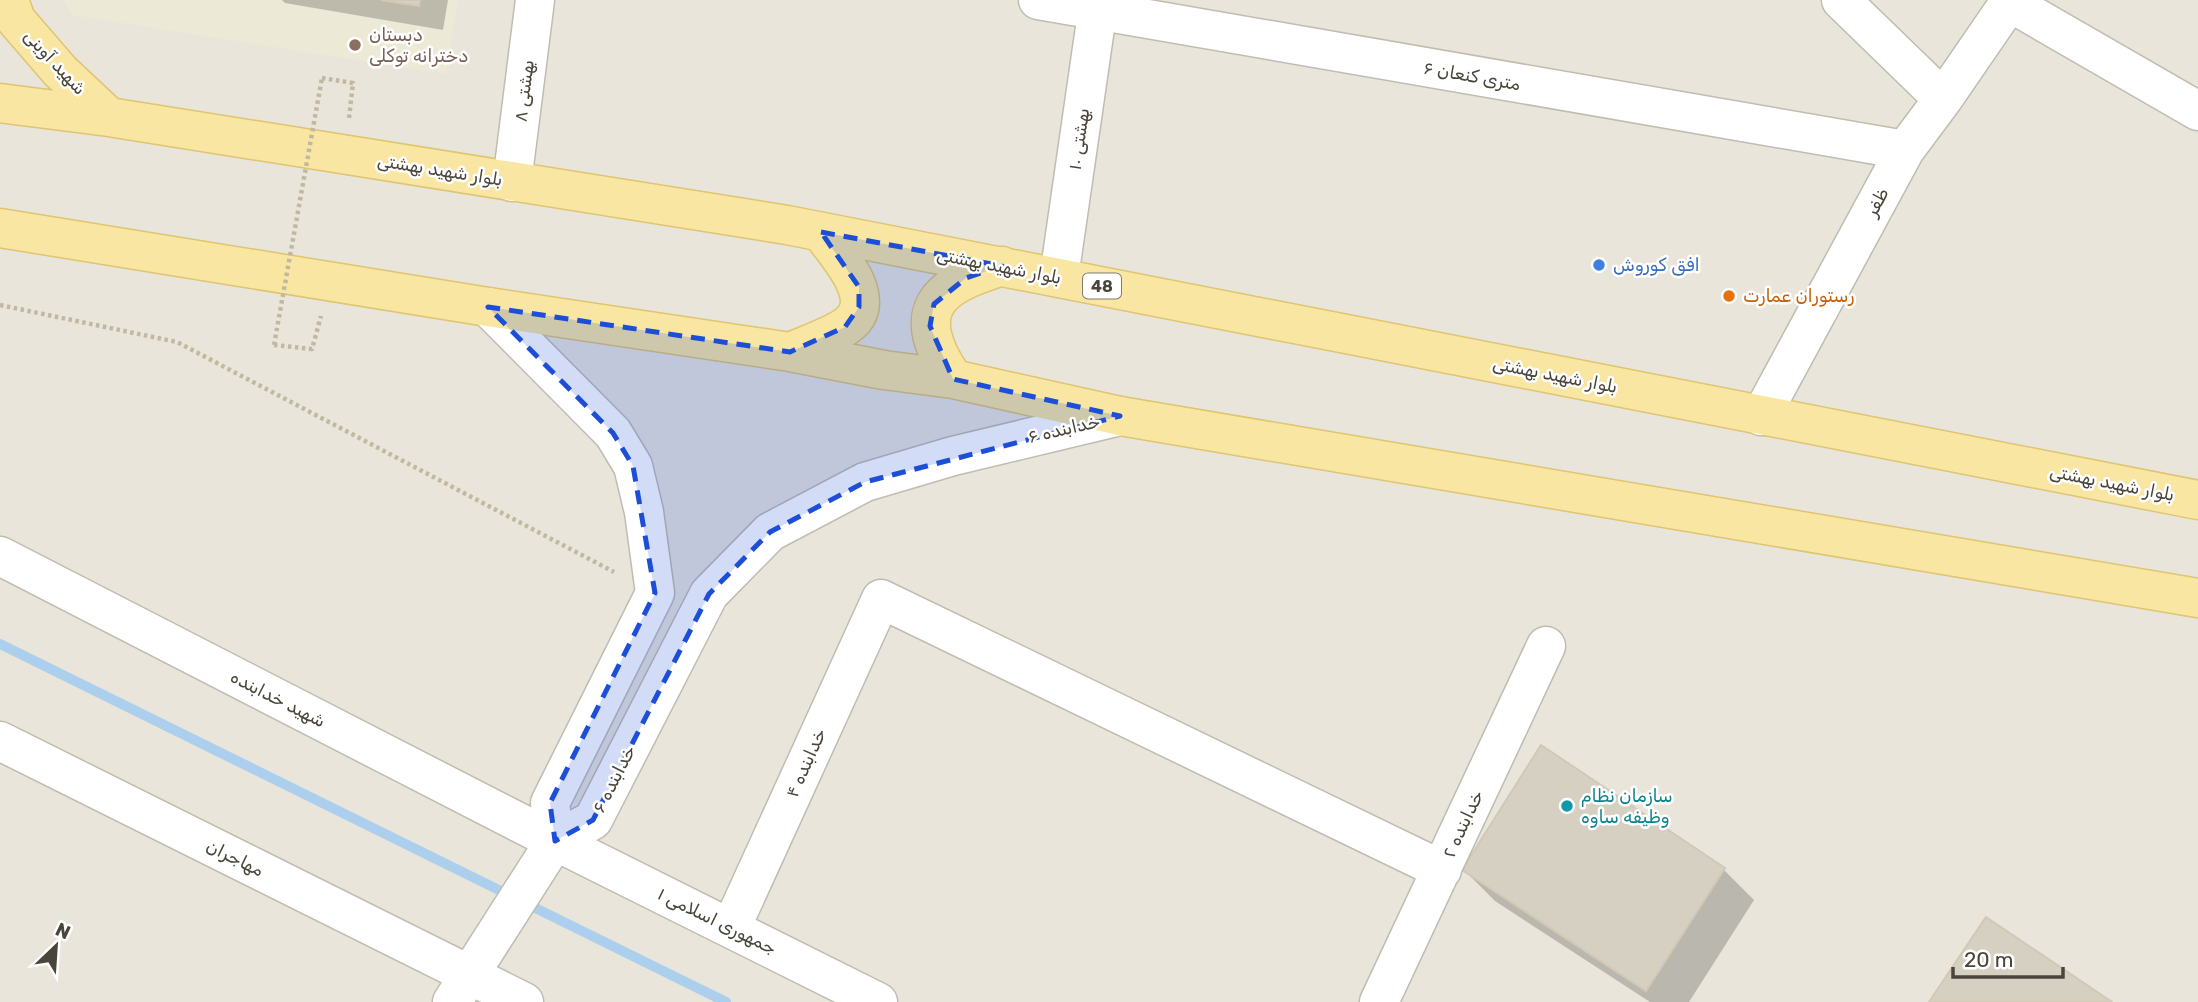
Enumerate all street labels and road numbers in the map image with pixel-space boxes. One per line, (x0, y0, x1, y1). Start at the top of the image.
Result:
street label: شهید آوینی (19, 25, 91, 99)
street label: ۶ متری کنعان (1422, 57, 1522, 95)
street label: بهشتی ۸ (509, 59, 539, 123)
street label: بهشتی ۱۰ (1064, 106, 1094, 172)
street label: بلوار شهید بهشتی (376, 149, 504, 191)
street label: ظفر (1860, 184, 1894, 221)
street label: بلوار شهید بهشتی (935, 243, 1063, 289)
road number: 48 (1083, 274, 1121, 298)
street label: بلوار شهید بهشتی (1491, 352, 1619, 398)
street label: خدابنده ۶ (1026, 410, 1102, 448)
street label: بلوار شهید بهشتی (2048, 460, 2176, 506)
street label: شهید خدابنده (227, 666, 329, 732)
street label: خدابنده ۴ (781, 725, 831, 801)
street label: خدابنده ۶ (588, 741, 640, 817)
street label: خدابنده ۲ (1438, 787, 1488, 861)
street label: مهاجران (203, 835, 267, 881)
street label: جمهوری اسلامی ۱ (654, 883, 780, 959)

